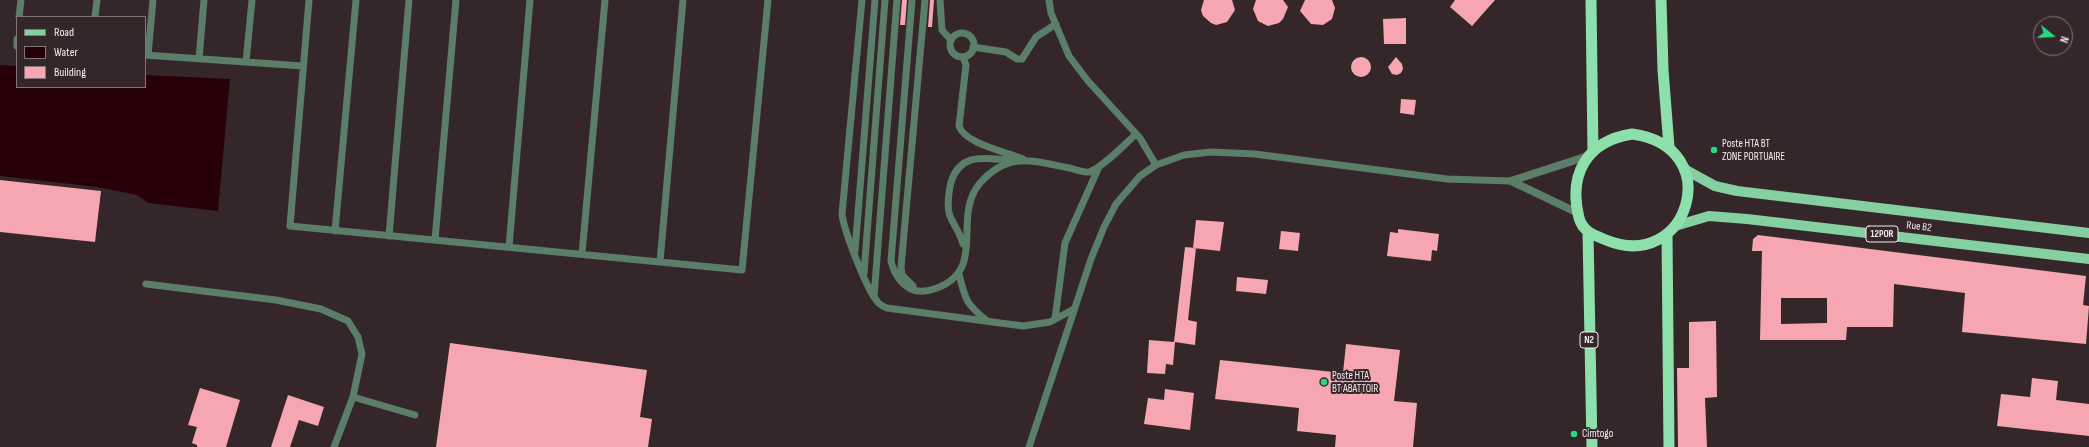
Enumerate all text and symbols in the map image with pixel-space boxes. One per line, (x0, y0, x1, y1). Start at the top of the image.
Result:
legend (16, 16, 146, 88)
north arrow (2033, 16, 2073, 56)
text: Road (54, 25, 74, 40)
text: N (2057, 35, 2071, 44)
text: Water (54, 45, 78, 60)
text: Building (54, 65, 86, 80)
place label: Poste HTA BT ZONE PORTUAIRE (1722, 137, 1785, 163)
marker: Poste HTA BT ZONE PORTUAIRE (1709, 145, 1719, 155)
street label: Rue B2 (1906, 219, 1932, 235)
road number: 12POR (1866, 226, 1898, 242)
road number: N2 (1580, 332, 1598, 348)
place label: Poste HTA BT ABATTOIR (1332, 369, 1378, 395)
marker: Poste HTA BT ABATTOIR (1319, 377, 1329, 387)
place label: Cimtogo (1582, 427, 1613, 441)
marker: Cimtogo (1569, 429, 1579, 439)

